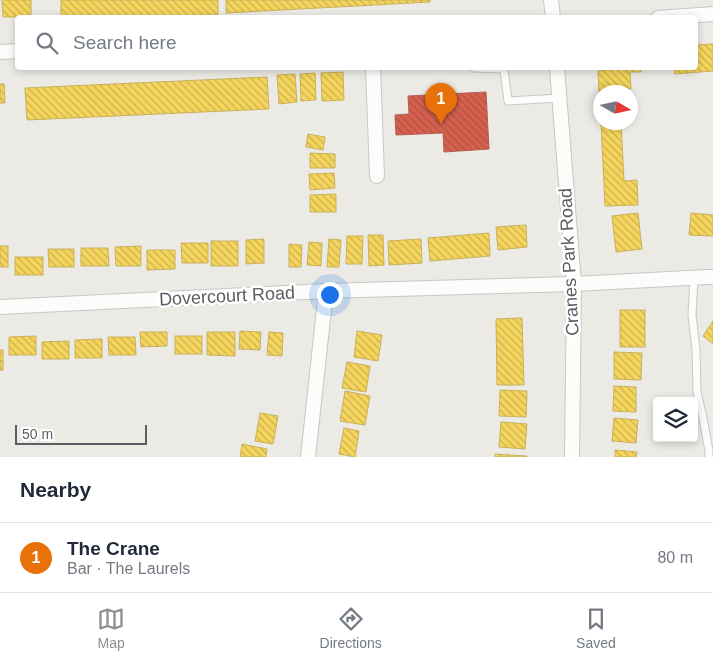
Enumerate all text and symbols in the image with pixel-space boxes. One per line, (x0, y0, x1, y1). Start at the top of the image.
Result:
search box (15, 15, 698, 70)
icon: search (33, 29, 61, 57)
text: Search here (73, 32, 177, 53)
pin: 1 (425, 83, 457, 124)
north arrow (593, 85, 638, 130)
street label: Cranes Park Road (555, 188, 583, 336)
street label: Dovercourt Road (159, 282, 295, 310)
your location (317, 282, 343, 308)
map controls (653, 397, 698, 442)
button: layers (653, 397, 698, 442)
scale bar (15, 422, 148, 445)
text: 50 m (22, 426, 53, 442)
text: Nearby (20, 478, 91, 501)
text: The Crane (67, 538, 160, 559)
text: 1 (32, 549, 40, 566)
text: 80 m (657, 549, 693, 566)
text: Bar · The Laurels (67, 560, 190, 577)
tab: Map (97, 605, 125, 651)
tab: Directions (320, 605, 382, 651)
tab: Saved (576, 605, 616, 651)

